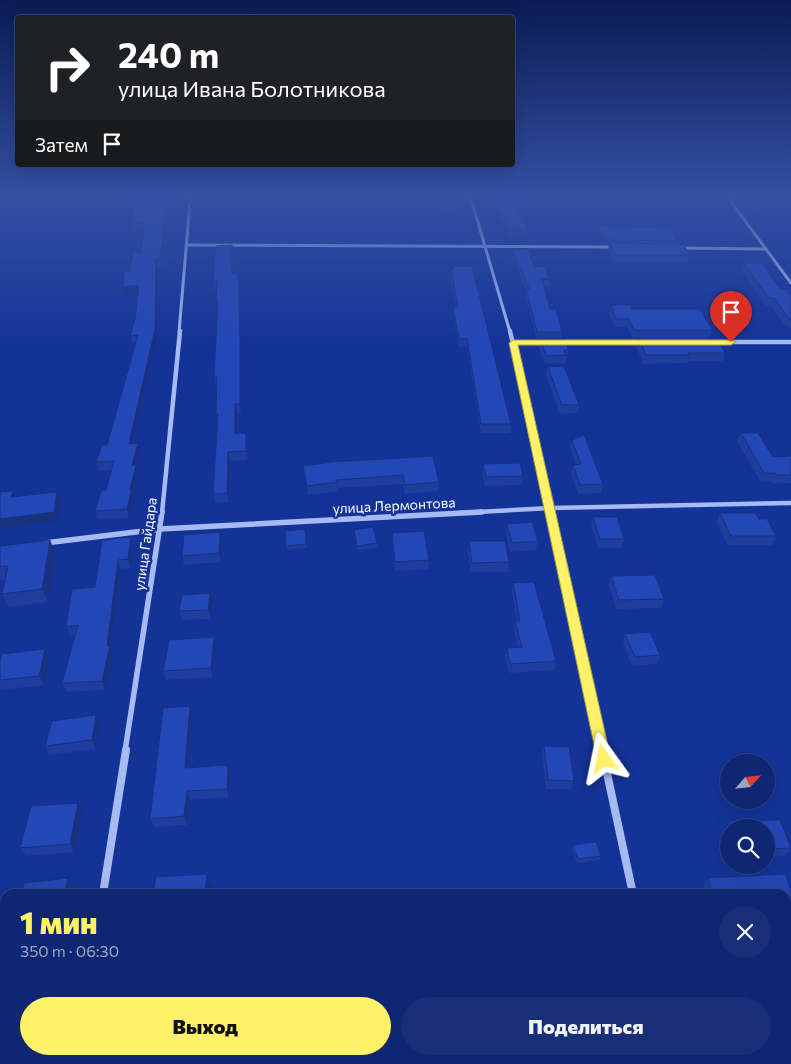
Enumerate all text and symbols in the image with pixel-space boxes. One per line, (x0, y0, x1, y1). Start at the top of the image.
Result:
text: 240 m (118, 32, 219, 75)
icon: right (35, 35, 100, 100)
text: улица Ивана Болотникова (118, 75, 386, 102)
icon: arrive (98, 130, 126, 158)
text: Затем (35, 133, 88, 156)
pin (710, 291, 752, 342)
icon: arrive (717, 298, 745, 326)
street label: улица Лермонтова (332, 493, 456, 517)
street label: улица Гайдара (130, 496, 160, 592)
position arrow (577, 732, 629, 784)
north arrow (720, 754, 775, 809)
map controls (720, 754, 775, 874)
button: search (720, 819, 775, 874)
text: 1 мин (20, 903, 98, 940)
button: close (719, 906, 771, 958)
text: 350 m · 06:30 (20, 941, 119, 960)
button: Выход (20, 997, 391, 1055)
button: Поделиться (401, 997, 771, 1055)

